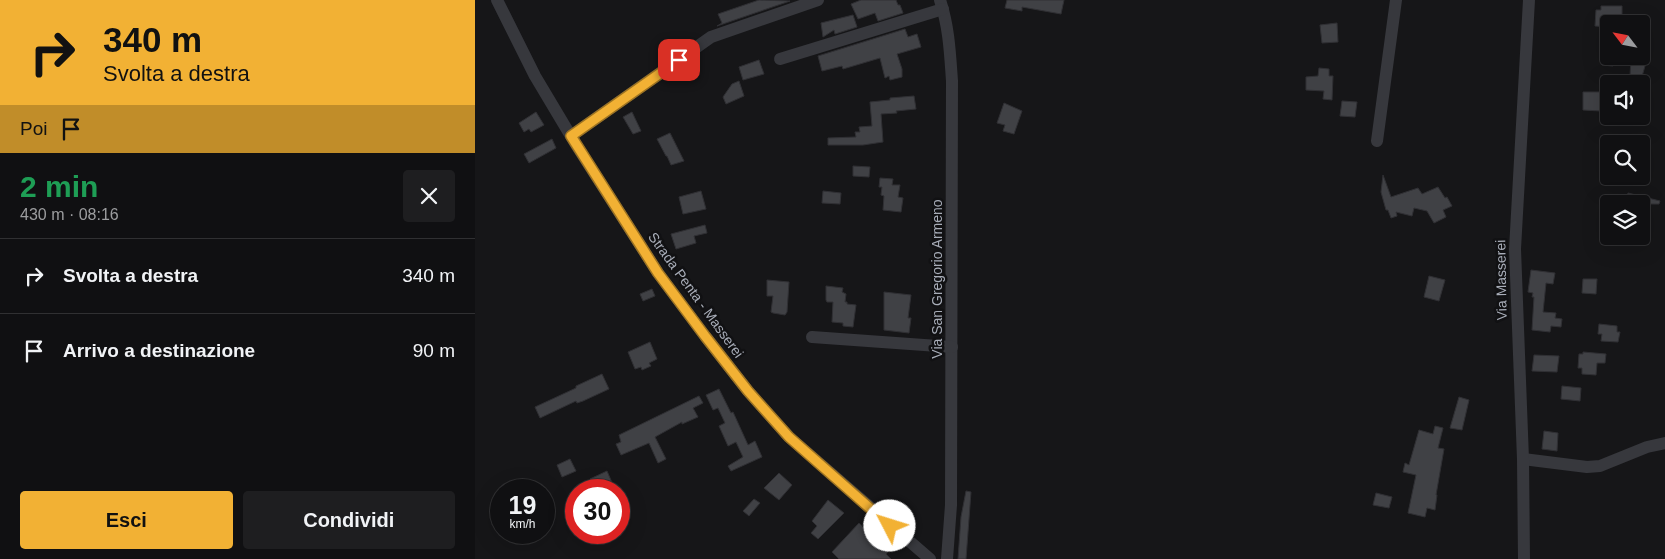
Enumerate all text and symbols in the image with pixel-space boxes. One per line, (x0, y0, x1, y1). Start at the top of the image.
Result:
north arrow (1600, 15, 1650, 65)
map controls (1600, 15, 1650, 245)
icon: right (20, 20, 85, 85)
text: 340 m (103, 20, 202, 59)
pin (658, 39, 700, 81)
icon: arrive (665, 46, 693, 74)
text: Svolta a destra (103, 61, 250, 86)
button: sound (1600, 75, 1650, 125)
icon: arrive (57, 115, 85, 143)
text: Poi (20, 118, 47, 139)
button: search (1600, 135, 1650, 185)
text: 2 min (20, 170, 98, 203)
button: close (403, 170, 455, 222)
button: layers (1600, 195, 1650, 245)
street label: Via San Gregorio Armeno (929, 199, 945, 359)
text: 430 m · 08:16 (20, 206, 119, 223)
street label: Strada Penta - Masserei (645, 229, 747, 361)
street label: Via Masserei (1492, 240, 1510, 320)
icon: right (20, 262, 48, 290)
text: Svolta a destra (63, 265, 198, 286)
text: 340 m (402, 265, 455, 286)
icon: arrive (20, 337, 48, 365)
text: Arrivo a destinazione (63, 340, 255, 361)
text: 90 m (413, 340, 455, 361)
speed limit sign: 30 (565, 479, 630, 544)
button: Esci (20, 491, 233, 549)
button: Condividi (243, 491, 455, 549)
text: 19 (509, 491, 536, 519)
position arrow (863, 499, 915, 551)
text: km/h (509, 517, 536, 531)

